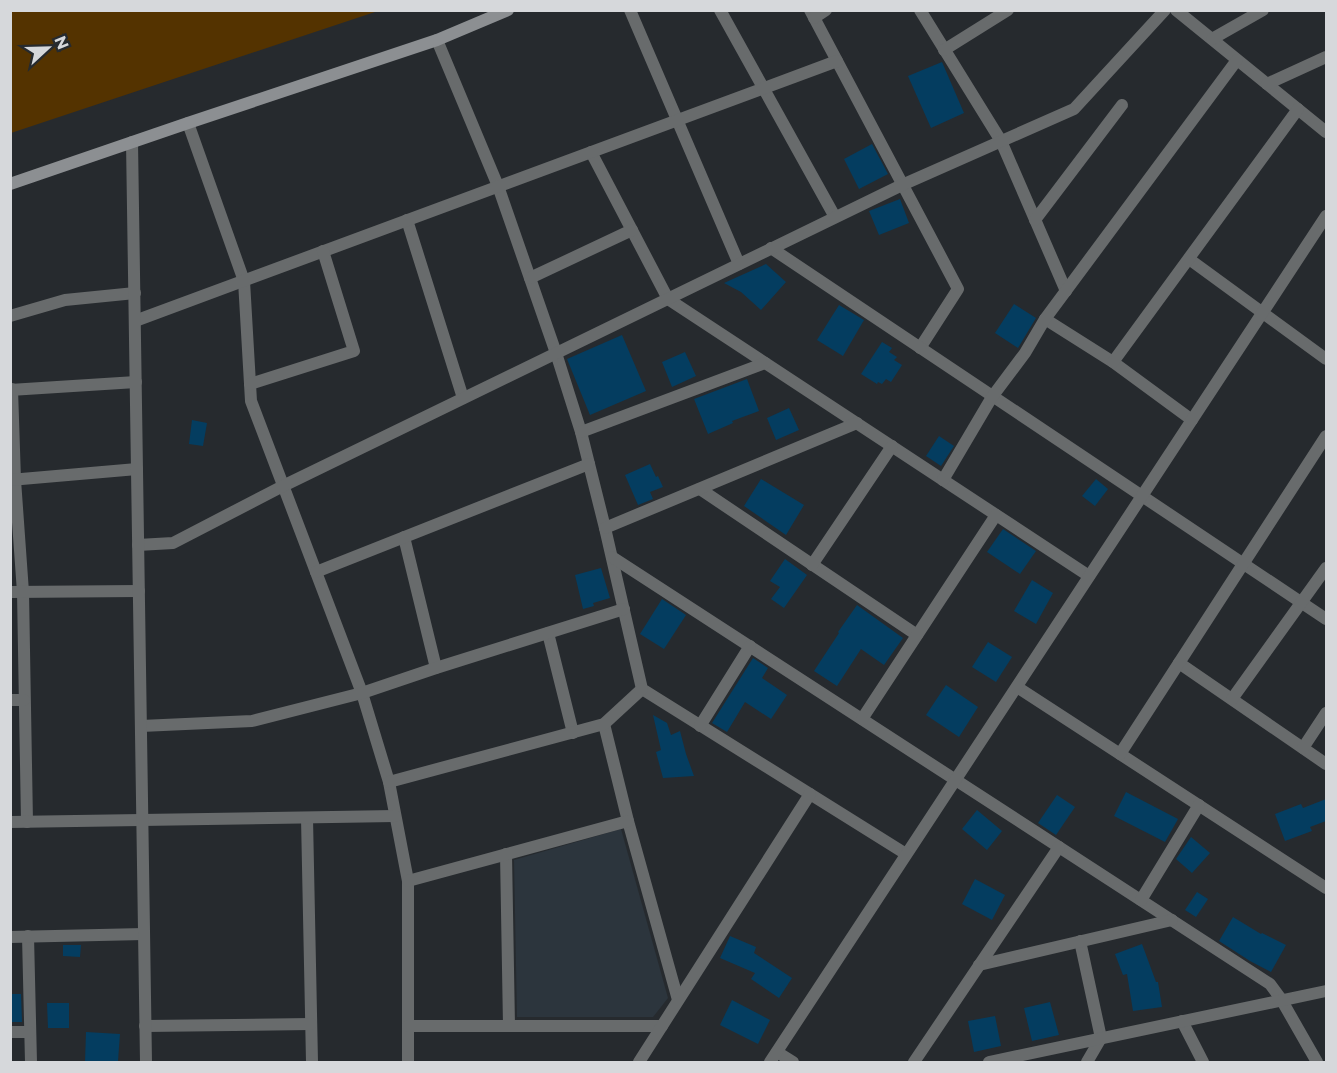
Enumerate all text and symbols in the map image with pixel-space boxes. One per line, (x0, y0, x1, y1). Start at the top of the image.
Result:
north arrow (18, 18, 78, 78)
text: N (50, 33, 73, 52)

